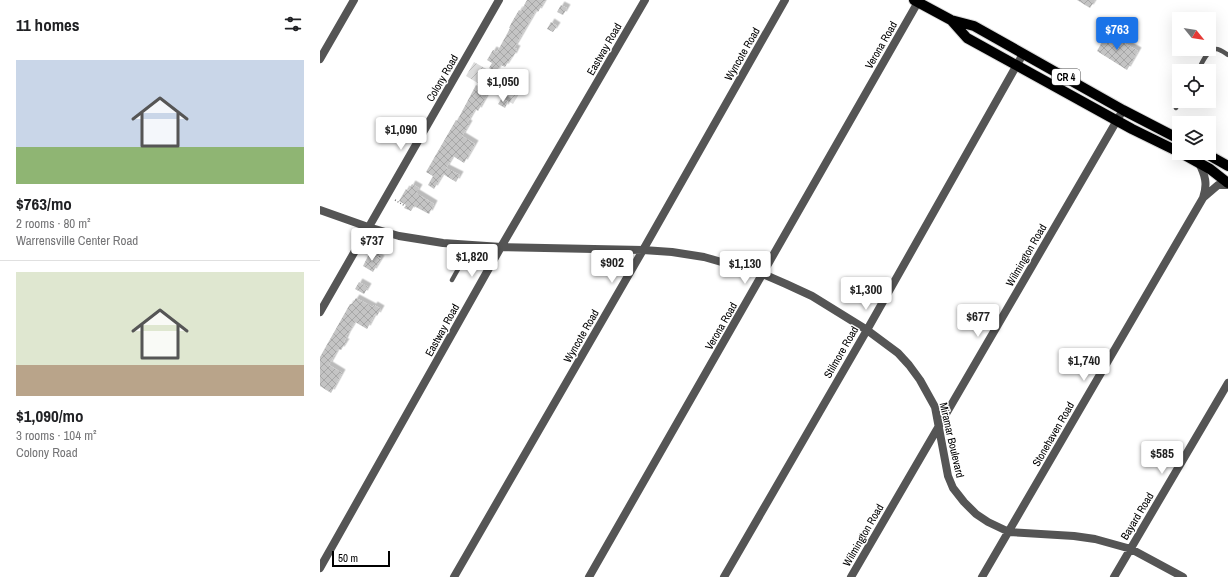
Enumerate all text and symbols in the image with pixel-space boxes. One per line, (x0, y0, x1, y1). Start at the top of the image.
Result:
north arrow (1172, 12, 1216, 56)
map controls (1172, 12, 1216, 160)
text: 11 homes (16, 13, 80, 36)
icon: filters (282, 13, 304, 35)
pin: $763 (1093, 17, 1141, 51)
street label: Verona Road (862, 19, 900, 71)
street label: Eastway Road (583, 20, 625, 78)
text: $763 (1105, 21, 1129, 38)
street label: Wyncote Road (721, 25, 763, 83)
street label: Colony Road (423, 52, 461, 104)
button: locate (1172, 64, 1216, 108)
pin: $1,050 (470, 69, 536, 103)
road number: CR 4 (1052, 69, 1080, 85)
text: $1,050 (487, 73, 519, 90)
icon: home (124, 86, 196, 158)
button: layers (1172, 116, 1216, 160)
pin: $1,090 (368, 117, 434, 151)
text: $1,090 (385, 121, 417, 138)
text: $763/mo (16, 192, 72, 215)
text: 2 rooms · 80 m² (16, 215, 91, 232)
street label: Wilmington Road (1003, 221, 1049, 289)
pin: $737 (348, 228, 396, 262)
text: Warrensville Center Road (16, 232, 138, 249)
text: $737 (360, 232, 384, 249)
pin: $1,820 (439, 244, 505, 278)
text: $1,820 (456, 248, 488, 265)
pin: $902 (588, 250, 636, 284)
pin: $1,130 (712, 251, 778, 285)
text: $902 (600, 254, 624, 271)
text: $1,130 (729, 255, 761, 272)
pin: $1,300 (833, 277, 899, 311)
text: $1,300 (850, 281, 882, 298)
icon: home (124, 298, 196, 370)
street label: Verona Road (702, 300, 740, 352)
street label: Eastway Road (422, 301, 462, 359)
pin: $677 (954, 304, 1002, 338)
street label: Wyncote Road (560, 307, 602, 365)
text: $677 (966, 308, 990, 325)
street label: Stilmore Road (821, 324, 861, 380)
pin: $1,740 (1051, 348, 1117, 382)
text: $1,740 (1068, 352, 1100, 369)
street label: Stonehaven Road (1029, 399, 1077, 469)
street label: Miramar Boulevard (937, 401, 967, 479)
text: $1,090/mo (16, 404, 83, 427)
text: 3 rooms · 104 m² (16, 427, 97, 444)
pin: $585 (1138, 441, 1186, 475)
text: Colony Road (16, 444, 78, 461)
text: $585 (1150, 445, 1174, 462)
street label: Bayard Road (1117, 490, 1157, 542)
street label: Wilmington Road (840, 501, 886, 569)
scale bar (332, 549, 390, 568)
text: 50 m (338, 551, 358, 565)

